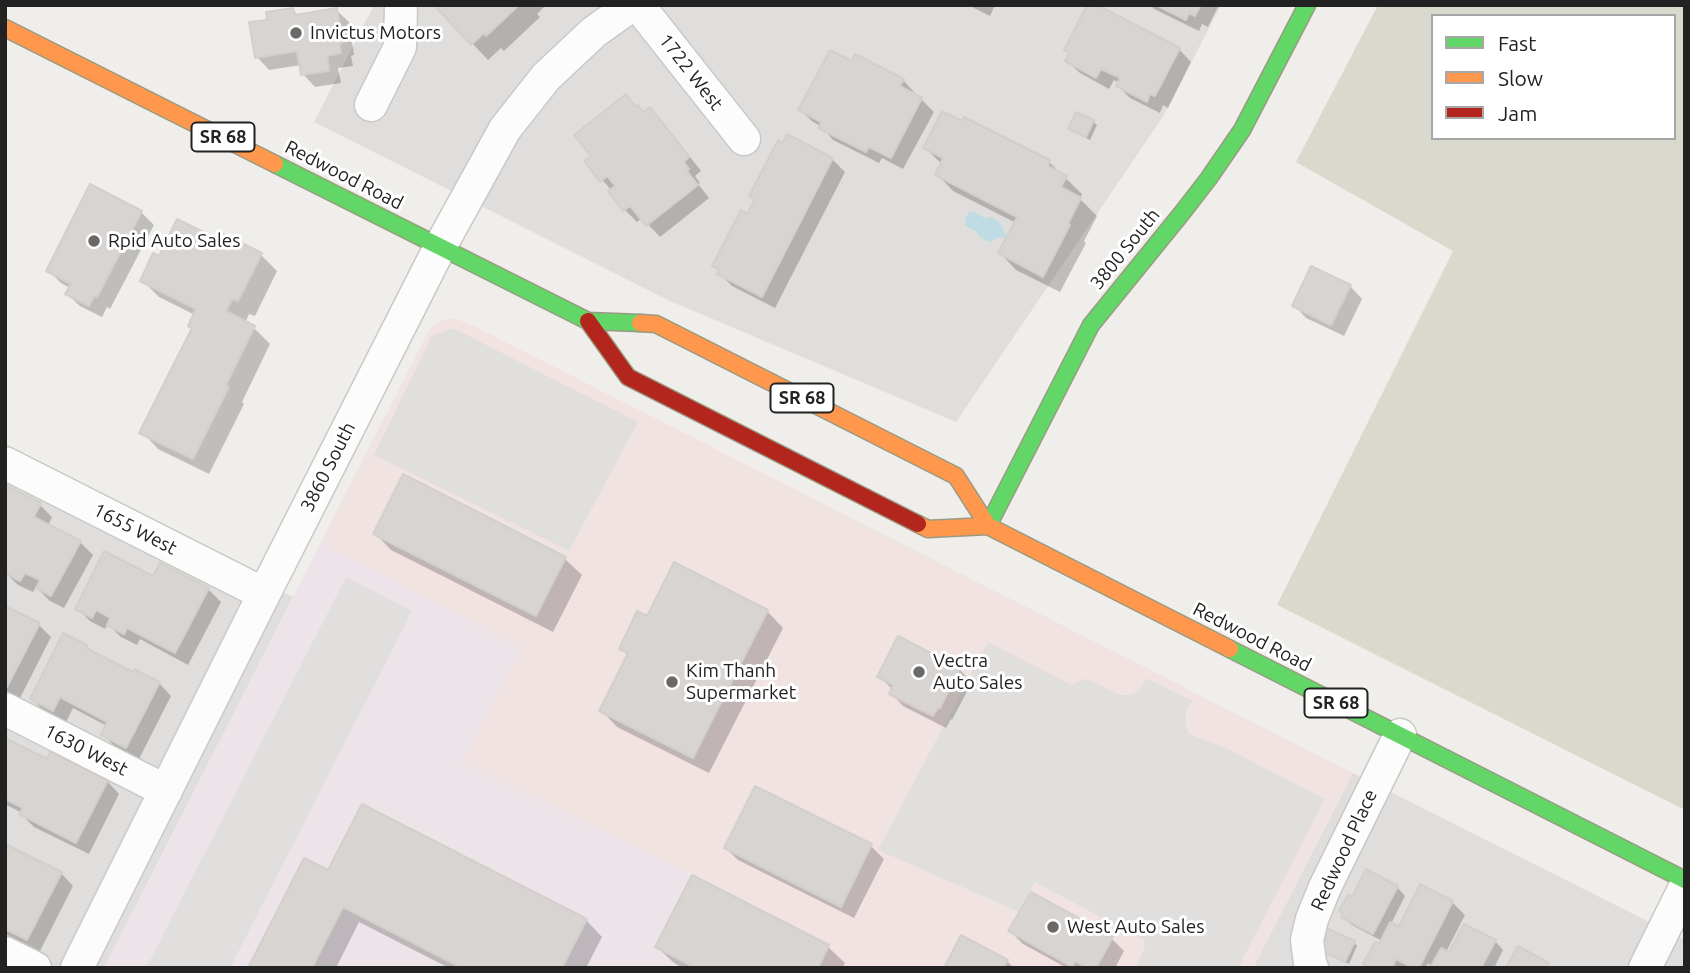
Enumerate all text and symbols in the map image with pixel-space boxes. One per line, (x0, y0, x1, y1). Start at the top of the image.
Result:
legend (1431, 14, 1676, 140)
place label: Invictus Motors (310, 22, 441, 44)
marker: Invictus Motors (288, 25, 304, 41)
street label: 1722 West (654, 29, 728, 115)
text: Fast (1498, 31, 1536, 55)
text: Slow (1498, 66, 1543, 90)
text: Jam (1498, 101, 1537, 125)
road number: SR 68 (192, 122, 255, 152)
street label: Redwood Road (281, 135, 407, 215)
street label: 3800 South (1085, 204, 1165, 294)
place label: Rpid Auto Sales (108, 230, 241, 252)
marker: Rpid Auto Sales (86, 233, 102, 249)
road number: SR 68 (770, 384, 834, 412)
street label: 3860 South (296, 418, 360, 516)
street label: 1655 West (89, 498, 181, 560)
street label: Redwood Road (1189, 597, 1315, 677)
place label: Vectra Auto Sales (933, 650, 1023, 694)
place label: Kim Thanh Supermarket (686, 660, 796, 704)
marker: Vectra Auto Sales (911, 664, 927, 680)
marker: Kim Thanh Supermarket (664, 674, 680, 690)
road number: SR 68 (1304, 688, 1368, 718)
street label: 1630 West (40, 719, 132, 781)
street label: Redwood Place (1306, 786, 1382, 914)
place label: West Auto Sales (1067, 916, 1204, 938)
marker: West Auto Sales (1045, 919, 1061, 935)

